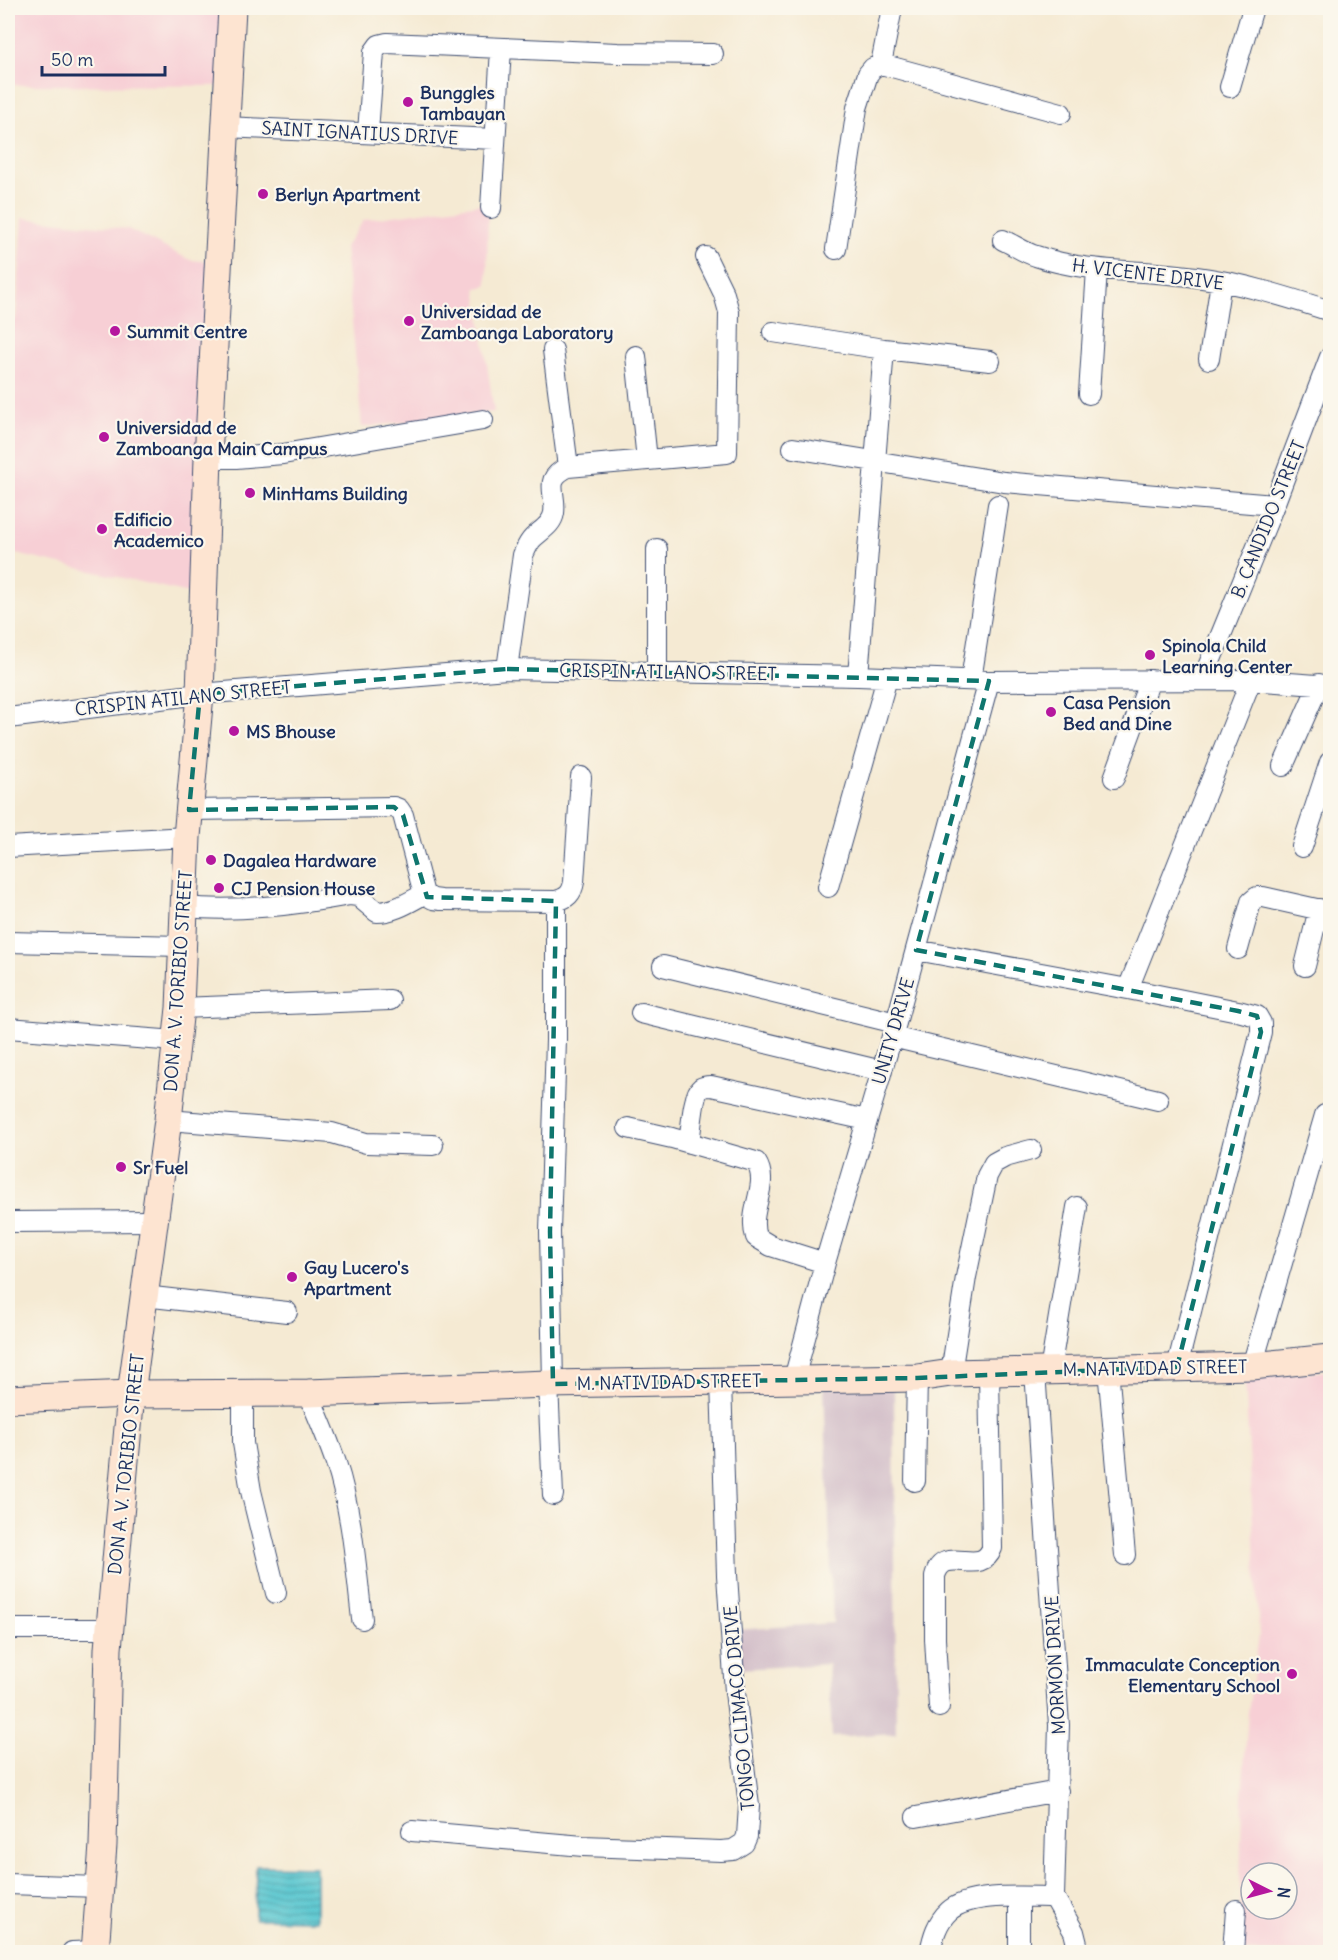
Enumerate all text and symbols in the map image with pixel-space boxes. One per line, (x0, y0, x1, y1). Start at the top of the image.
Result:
scale bar (42, 39, 165, 77)
text: 50 m (51, 48, 93, 71)
place label: Bunggles Tambayan (420, 81, 506, 125)
marker: Bunggles Tambayan (401, 95, 415, 109)
street label: SAINT IGNATIUS DRIVE (261, 116, 459, 150)
place label: Berlyn Apartment (275, 183, 421, 206)
marker: Berlyn Apartment (256, 187, 270, 201)
street label: H. VICENTE DRIVE (1071, 253, 1225, 295)
place label: Universidad de Zamboanga Laboratory (421, 300, 614, 344)
marker: Universidad de Zamboanga Laboratory (402, 314, 416, 328)
place label: Summit Centre (127, 320, 248, 343)
marker: Summit Centre (108, 324, 122, 338)
place label: Universidad de Zamboanga Main Campus (116, 416, 328, 460)
marker: Universidad de Zamboanga Main Campus (97, 430, 111, 444)
street label: B. CANDIDO STREET (1226, 437, 1310, 601)
place label: MinHams Building (262, 482, 408, 505)
marker: MinHams Building (243, 486, 257, 500)
place label: Edificio Academico (114, 508, 204, 552)
marker: Edificio Academico (95, 522, 109, 536)
place label: Spinola Child Learning Center (1162, 634, 1293, 678)
marker: Spinola Child Learning Center (1143, 648, 1157, 662)
street label: CRISPIN ATILANO STREET (559, 659, 777, 685)
street label: CRISPIN ATILANO STREET (74, 675, 292, 721)
place label: Casa Pension Bed and Dine (1063, 691, 1172, 735)
marker: Casa Pension Bed and Dine (1044, 705, 1058, 719)
place label: MS Bhouse (246, 720, 336, 743)
marker: MS Bhouse (227, 724, 241, 738)
place label: Dagalea Hardware (223, 849, 377, 872)
marker: Dagalea Hardware (204, 853, 218, 867)
street label: DON A. V. TORIBIO STREET (159, 869, 197, 1093)
place label: CJ Pension House (231, 877, 376, 900)
marker: CJ Pension House (212, 881, 226, 895)
street label: UNITY DRIVE (867, 975, 919, 1087)
place label: Sr Fuel (133, 1156, 188, 1179)
marker: Sr Fuel (114, 1160, 128, 1174)
place label: Gay Lucero's Apartment (304, 1256, 409, 1300)
marker: Gay Lucero's Apartment (285, 1270, 299, 1284)
street label: DON A. V. TORIBIO STREET (103, 1352, 149, 1576)
street label: M. NATIVIDAD STREET (1062, 1355, 1248, 1381)
street label: M. NATIVIDAD STREET (576, 1369, 762, 1395)
street label: MORMON DRIVE (1040, 1595, 1070, 1735)
street label: TONGO CLIMACO DRIVE (719, 1605, 759, 1811)
place label: Immaculate Conception Elementary School (1085, 1653, 1281, 1697)
marker: Immaculate Conception Elementary School (1285, 1667, 1299, 1681)
north arrow (1239, 1861, 1299, 1921)
text: N (1273, 1886, 1294, 1899)

